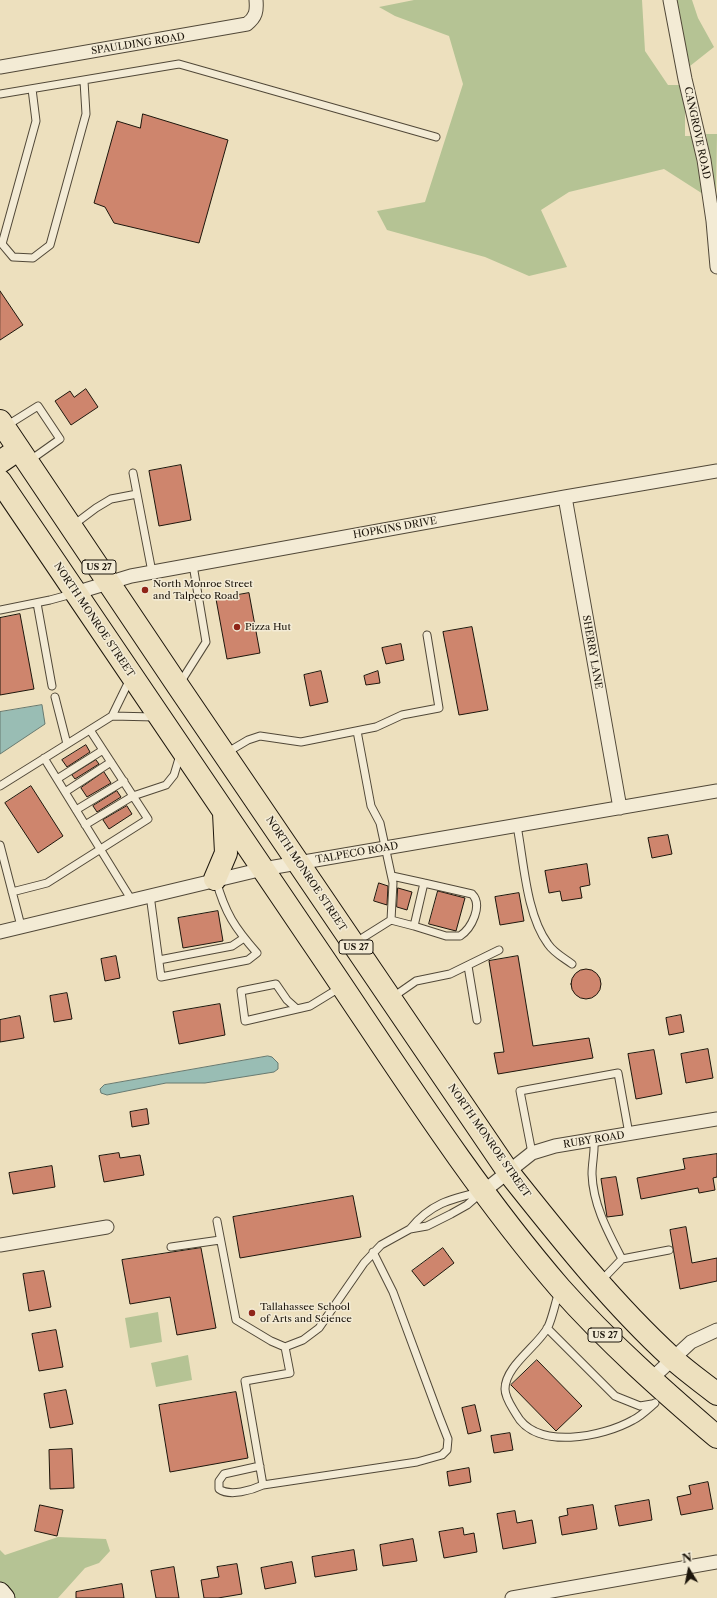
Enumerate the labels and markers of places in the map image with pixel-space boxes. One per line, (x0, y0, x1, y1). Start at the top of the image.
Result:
place label: North Monroe Street and Talpeco Road (153, 578, 253, 602)
marker: North Monroe Street and Talpeco Road (140, 585, 150, 595)
place label: Pizza Hut (245, 621, 291, 633)
marker: Pizza Hut (232, 622, 242, 632)
place label: Tallahassee School of Arts and Science (260, 1301, 352, 1324)
marker: Tallahassee School of Arts and Science (247, 1308, 257, 1318)

